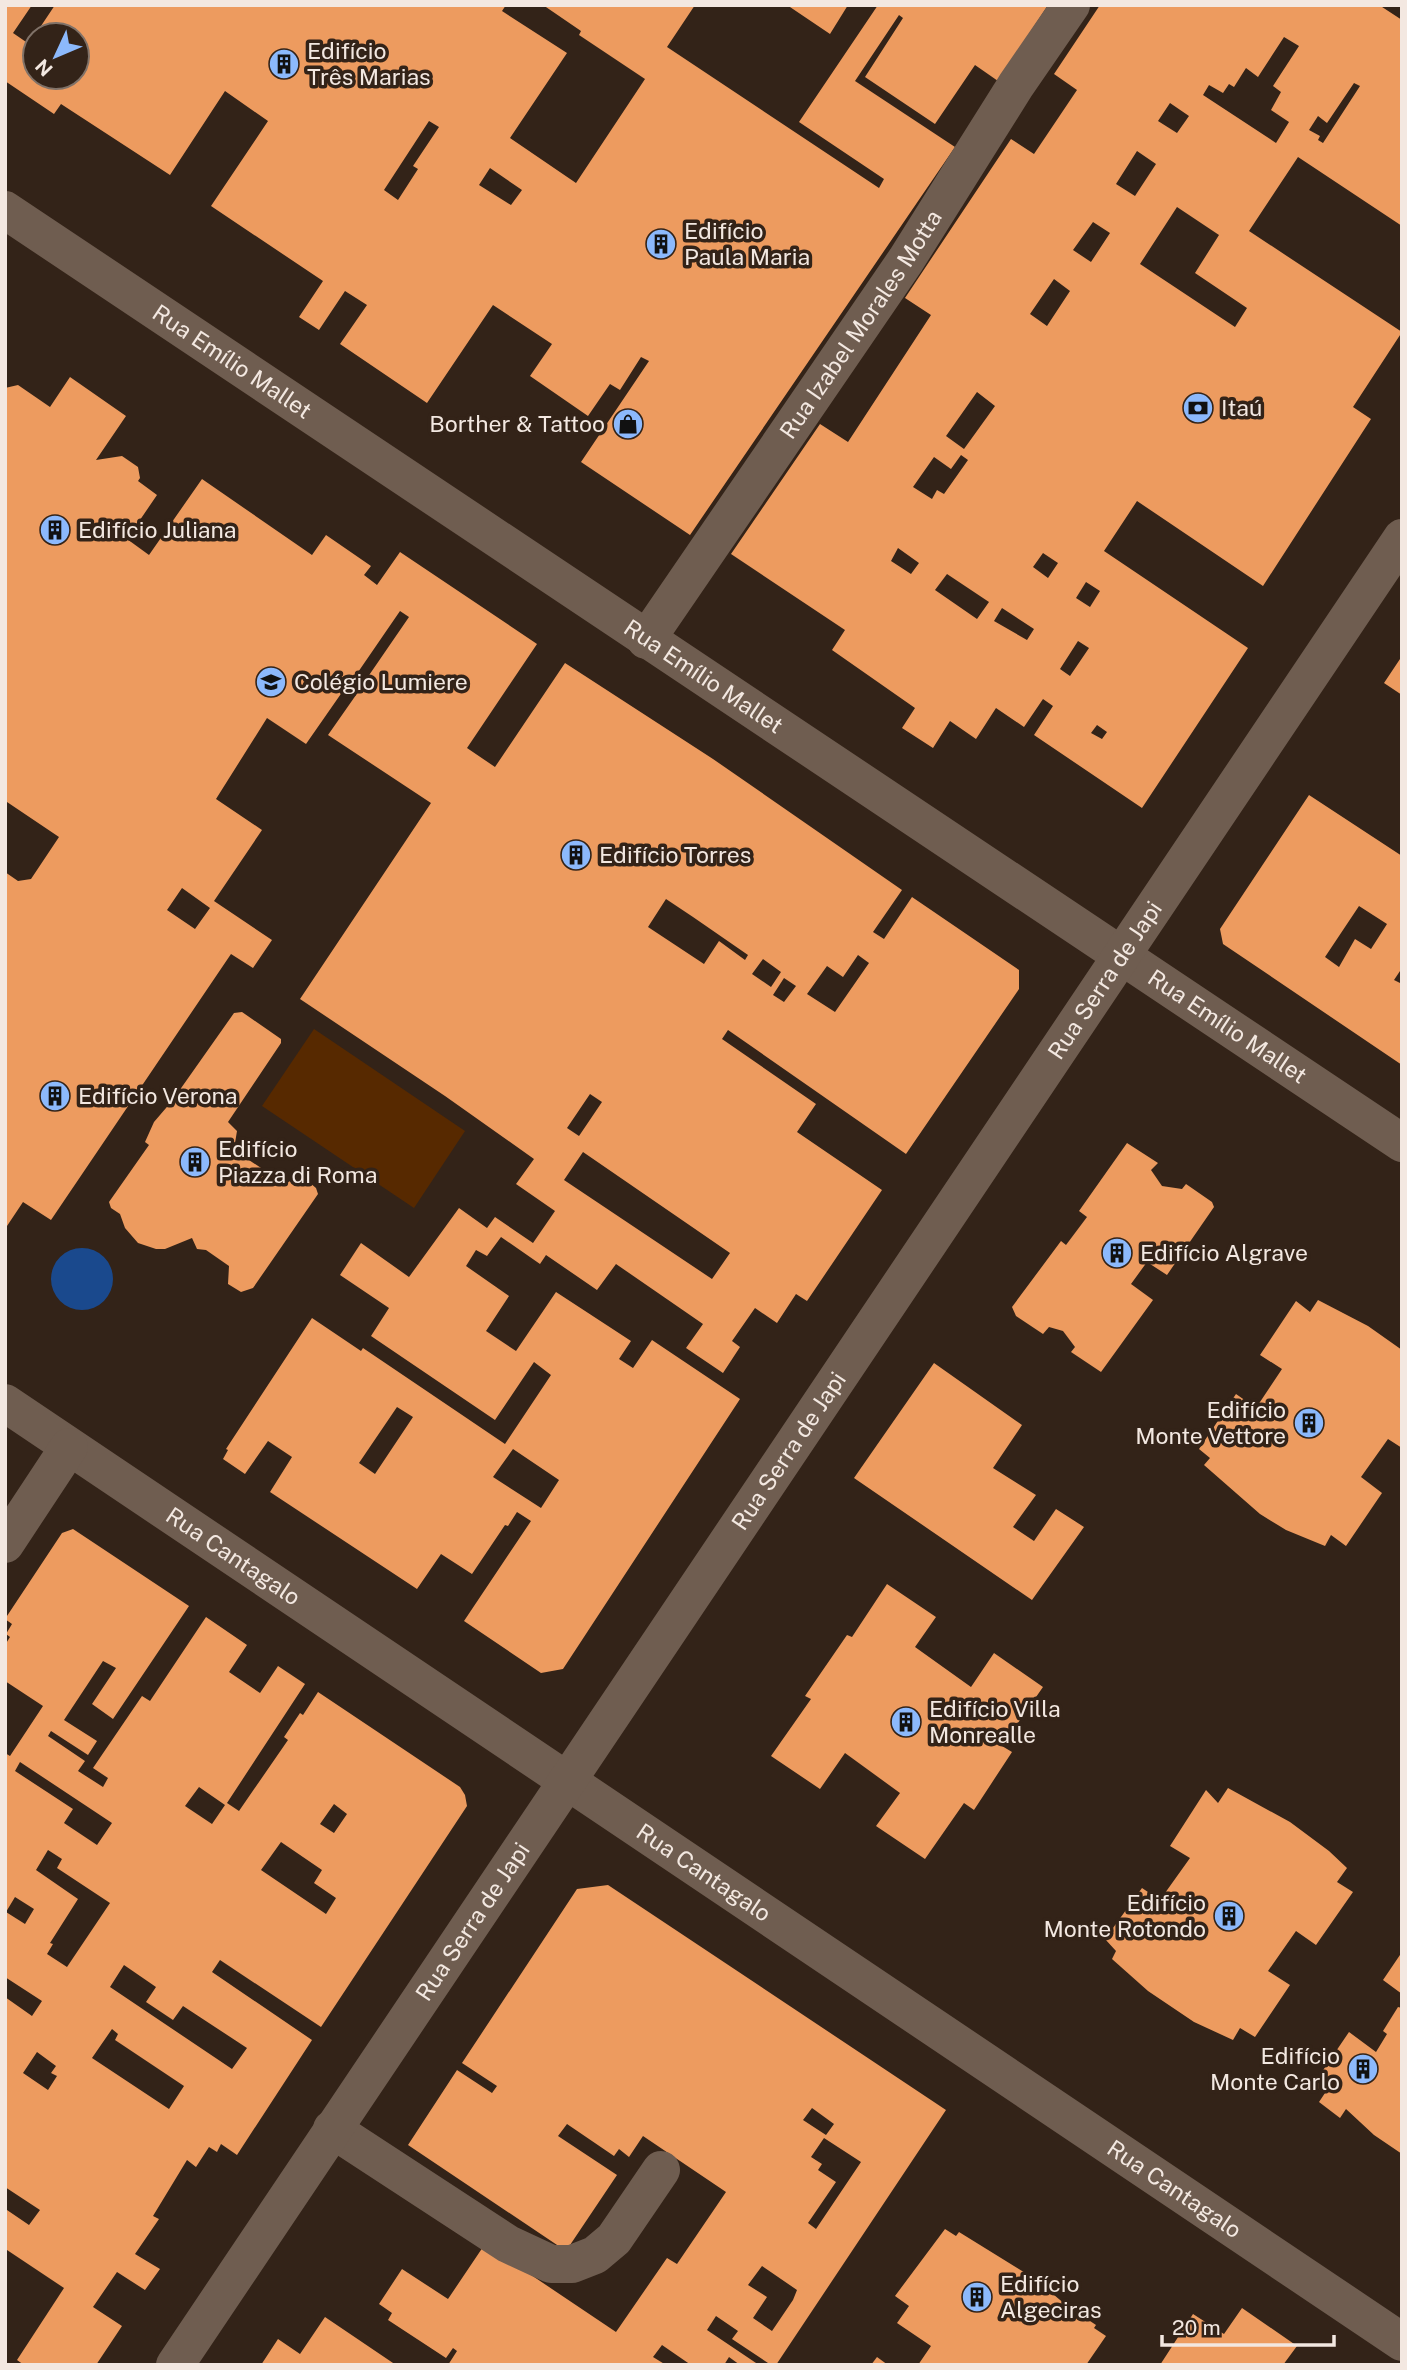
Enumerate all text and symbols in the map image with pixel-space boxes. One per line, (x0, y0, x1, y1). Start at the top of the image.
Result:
north arrow (21, 21, 91, 91)
place label: Edifício Três Marias (307, 37, 431, 90)
building icon: Edifício Três Marias (267, 47, 301, 81)
text: N (31, 55, 57, 81)
street label: Rua Izabel Morales Motta (774, 205, 947, 443)
place label: Edifício Paula Maria (684, 217, 810, 270)
building icon: Edifício Paula Maria (644, 227, 678, 261)
street label: Rua Emílio Mallet (148, 299, 317, 424)
bank icon: Itaú (1181, 391, 1215, 425)
place label: Itaú (1221, 394, 1262, 421)
shop icon: Borther & Tattoo (611, 407, 645, 441)
place label: Borther & Tattoo (429, 410, 605, 437)
building icon: Edifício Juliana (38, 513, 72, 547)
place label: Edifício Juliana (78, 516, 237, 543)
street label: Rua Emílio Mallet (619, 613, 788, 739)
school or university icon: Colégio Lumiere (254, 665, 288, 699)
place label: Colégio Lumiere (294, 668, 468, 695)
building icon: Edifício Torres (559, 838, 593, 872)
place label: Edifício Torres (599, 841, 751, 868)
street label: Rua Serra de Japi (1042, 896, 1167, 1064)
street label: Rua Emílio Mallet (1143, 963, 1312, 1089)
building icon: Edifício Verona (38, 1079, 72, 1113)
place label: Edifício Verona (78, 1082, 238, 1109)
place label: Edifício Piazza di Roma (218, 1135, 377, 1188)
building icon: Edifício Piazza di Roma (178, 1145, 212, 1179)
building icon: Edifício Algrave (1100, 1236, 1134, 1270)
place label: Edifício Algrave (1140, 1239, 1308, 1266)
street label: Rua Serra de Japi (726, 1367, 851, 1535)
place label: Edifício Monte Vettore (1135, 1396, 1286, 1449)
building icon: Edifício Monte Vettore (1292, 1406, 1326, 1440)
street label: Rua Cantagalo (161, 1501, 306, 1611)
place label: Edifício Villa Monrealle (929, 1695, 1061, 1748)
building icon: Edifício Villa Monrealle (889, 1705, 923, 1739)
street label: Rua Cantagalo (632, 1818, 776, 1927)
street label: Rua Serra de Japi (410, 1837, 535, 2005)
place label: Edifício Monte Rotondo (1044, 1889, 1206, 1942)
building icon: Edifício Monte Rotondo (1212, 1899, 1246, 1933)
place label: Edifício Monte Carlo (1210, 2042, 1340, 2095)
building icon: Edifício Monte Carlo (1346, 2052, 1380, 2086)
street label: Rua Cantagalo (1102, 2134, 1247, 2243)
place label: Edifício Algeciras (1000, 2270, 1102, 2323)
building icon: Edifício Algeciras (960, 2280, 994, 2314)
scale bar (1162, 2304, 1334, 2348)
text: 20 m (1172, 2315, 1221, 2340)

